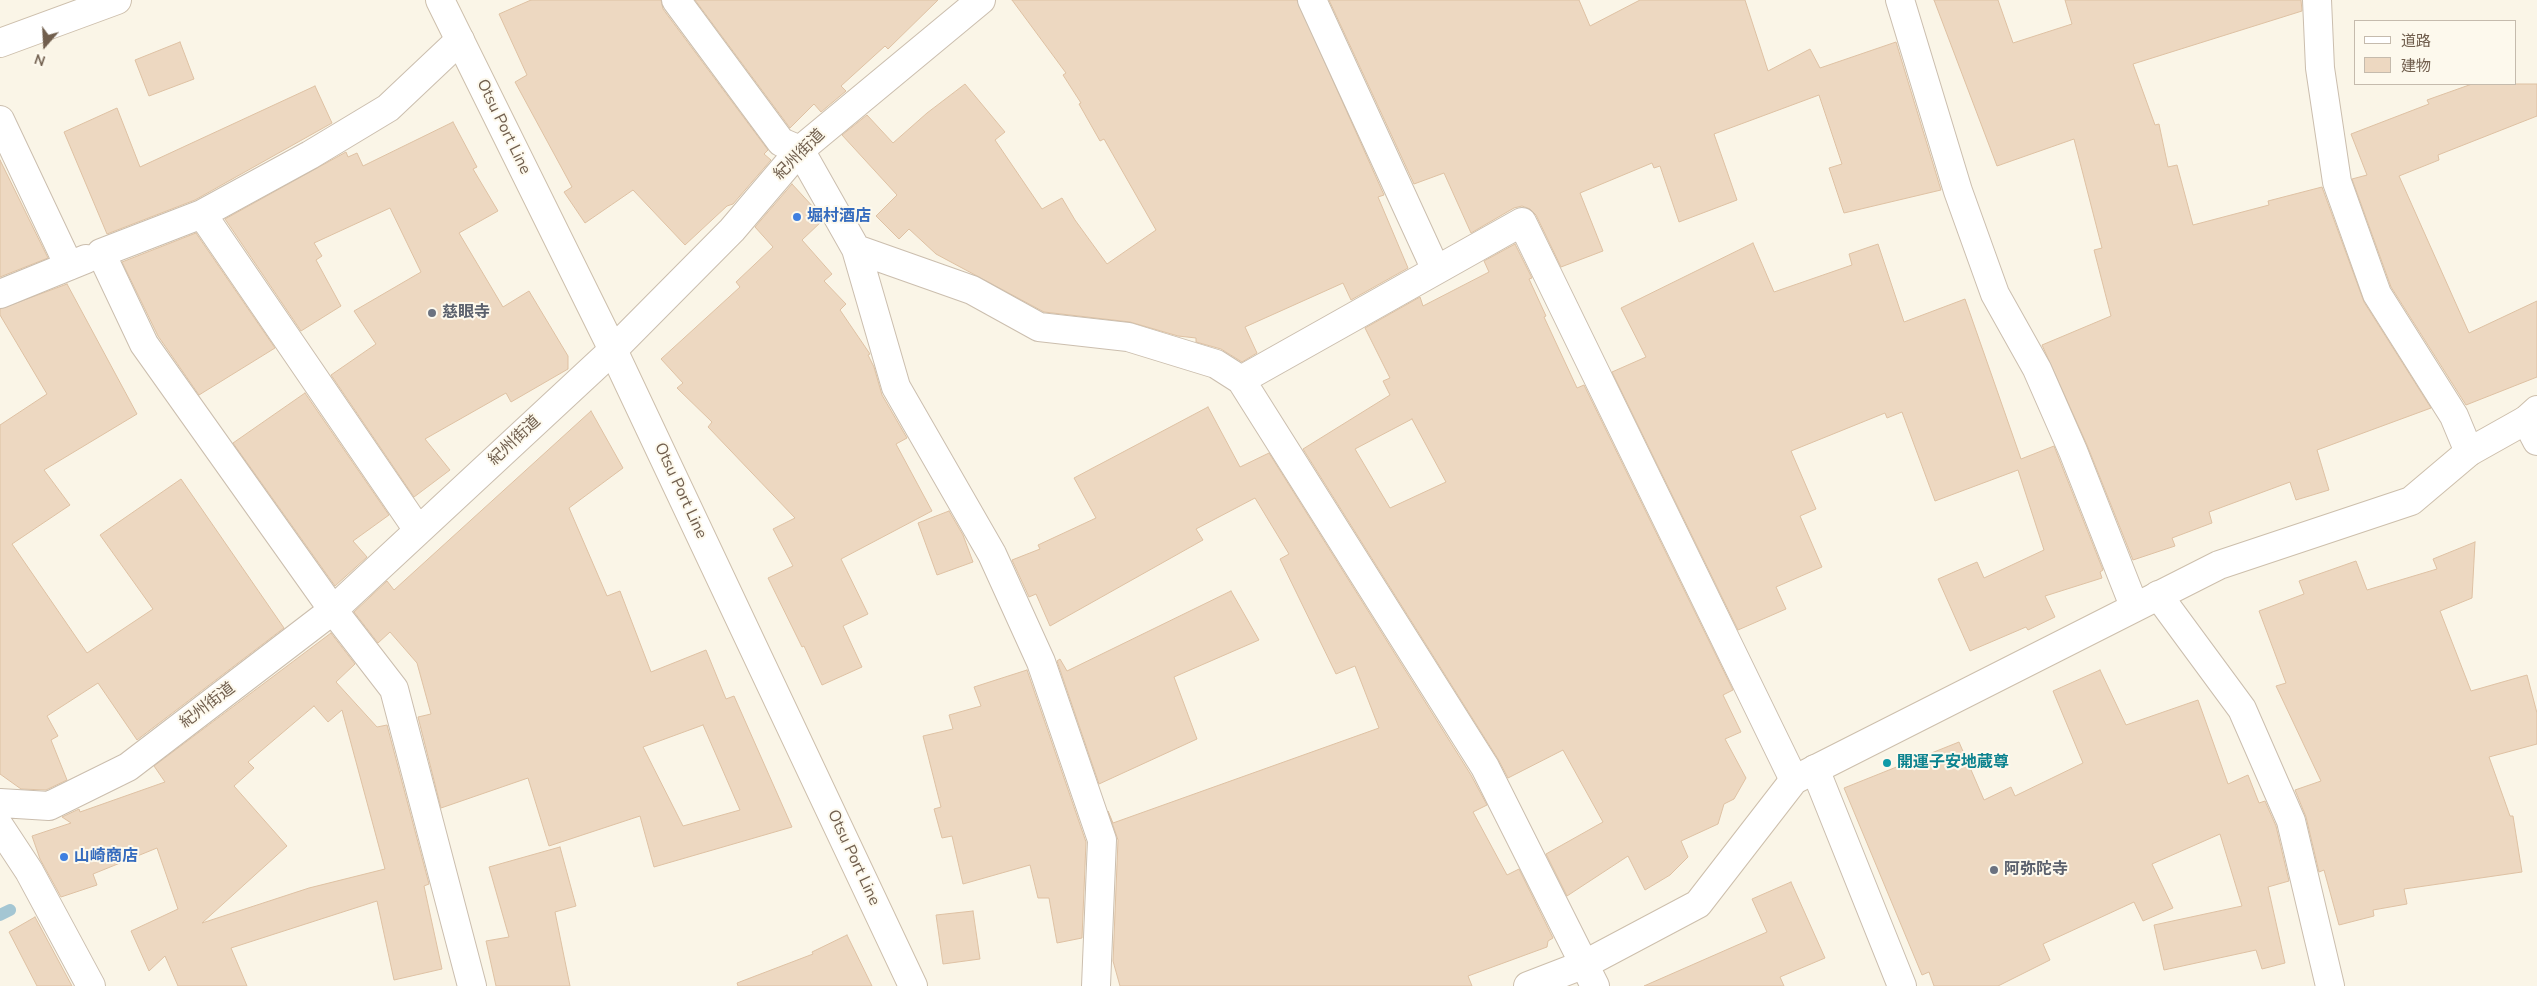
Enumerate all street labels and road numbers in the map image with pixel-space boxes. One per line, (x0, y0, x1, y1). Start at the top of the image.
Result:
street label: Otsu Port Line (472, 76, 534, 178)
street label: 紀州街道 (771, 126, 829, 184)
street label: 紀州街道 (485, 412, 545, 470)
street label: Otsu Port Line (649, 440, 711, 542)
street label: 紀州街道 (177, 679, 239, 733)
street label: Otsu Port Line (822, 807, 884, 909)

